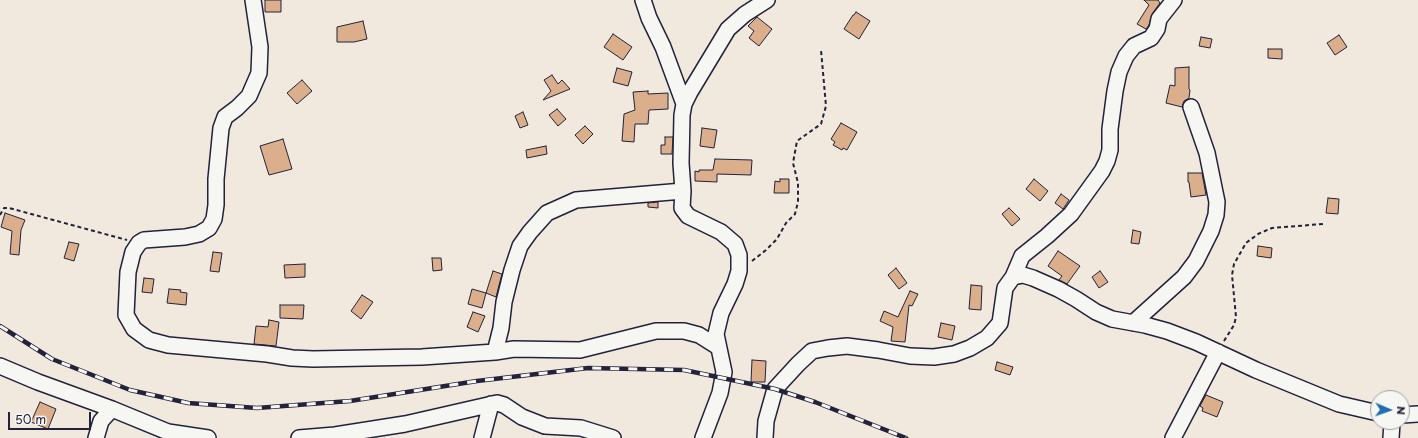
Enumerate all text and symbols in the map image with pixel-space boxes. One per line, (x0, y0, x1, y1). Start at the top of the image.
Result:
north arrow (1370, 390, 1410, 430)
scale bar (10, 404, 93, 430)
text: N (1393, 406, 1410, 415)
text: 50 m (15, 410, 46, 428)

